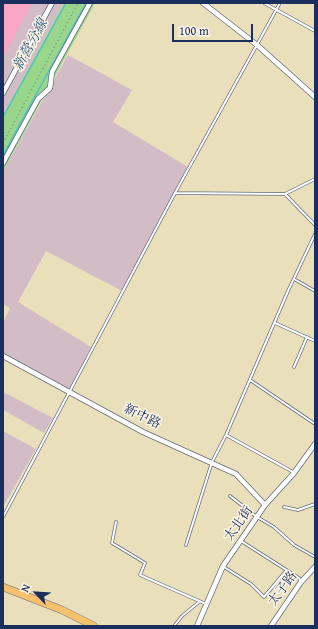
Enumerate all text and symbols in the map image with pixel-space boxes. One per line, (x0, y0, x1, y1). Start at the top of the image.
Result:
water label: 新營分線 (10, 16, 52, 74)
scale bar (174, 16, 255, 42)
text: 100 m (179, 22, 209, 39)
street label: 新中路 (121, 401, 163, 433)
street label: 太北街 (221, 504, 257, 544)
street label: 太子路 (265, 569, 301, 609)
north arrow (16, 573, 56, 613)
text: N (16, 581, 34, 595)

